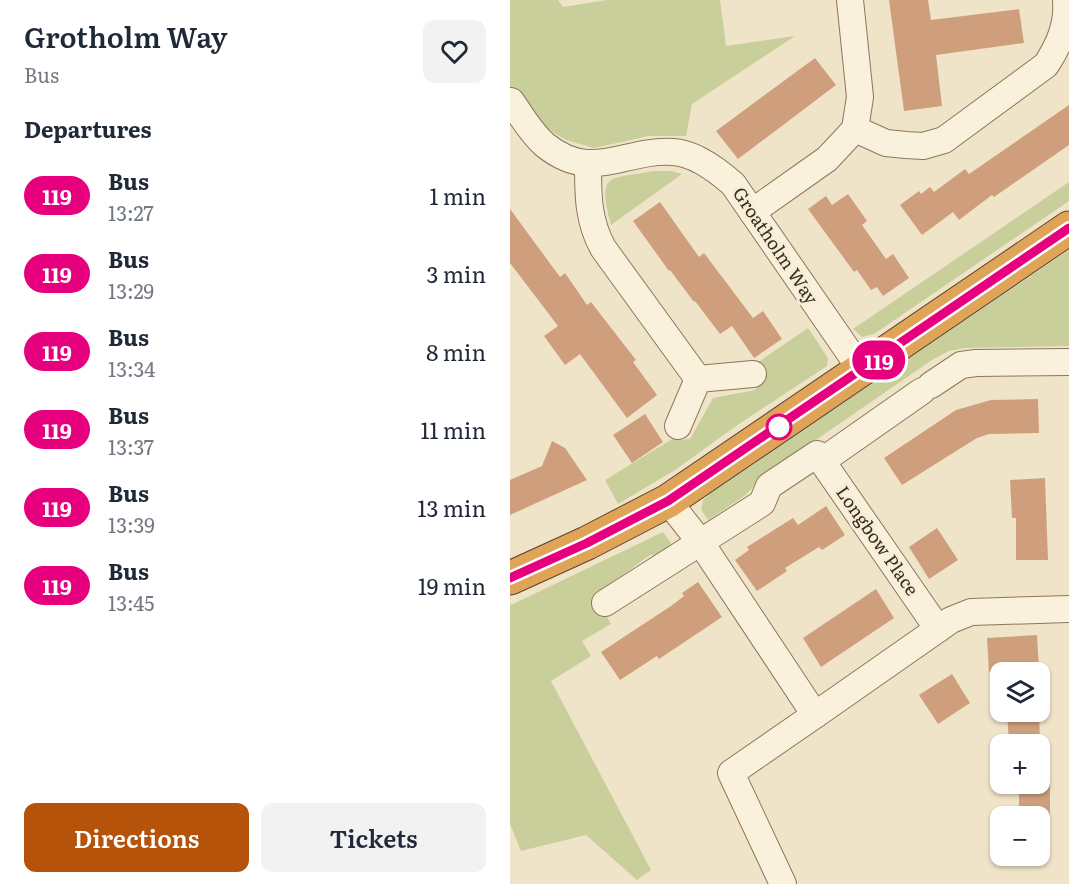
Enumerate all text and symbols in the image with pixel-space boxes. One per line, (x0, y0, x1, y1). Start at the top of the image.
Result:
text: Grotholm Way (24, 15, 227, 57)
button: heart (423, 20, 486, 83)
text: Bus (24, 59, 59, 89)
text: Departures (24, 112, 151, 145)
text: Bus (108, 164, 149, 197)
text: 1 min (429, 179, 486, 212)
text: 119 (42, 180, 72, 211)
street label: Groatholm Way (727, 181, 826, 310)
text: 13:27 (108, 197, 154, 227)
text: Bus (108, 242, 149, 275)
text: 3 min (426, 257, 486, 290)
text: 119 (42, 258, 72, 289)
text: 13:29 (108, 275, 154, 305)
text: Bus (108, 320, 149, 353)
text: 8 min (426, 335, 486, 368)
text: 119 (42, 336, 72, 367)
line badge: 119 (844, 340, 914, 380)
text: 119 (864, 345, 894, 376)
text: 13:34 (108, 353, 155, 383)
text: Bus (108, 398, 149, 431)
text: 11 min (420, 413, 486, 446)
text: 119 (42, 414, 72, 445)
unlabelled marker (766, 414, 792, 440)
text: 13:37 (108, 431, 154, 461)
text: Bus (108, 476, 149, 509)
street label: Longbow Place (830, 480, 926, 601)
text: 13 min (417, 491, 486, 524)
text: 119 (42, 492, 72, 523)
text: 13:39 (108, 509, 155, 539)
text: Bus (108, 554, 149, 587)
text: 19 min (418, 569, 486, 602)
text: 119 (42, 570, 72, 601)
text: 13:45 (108, 587, 154, 617)
map controls (990, 662, 1050, 866)
button: layers (990, 662, 1050, 722)
button: + (990, 734, 1050, 794)
button: Directions (24, 803, 249, 872)
button: Tickets (261, 803, 486, 872)
button: − (990, 806, 1050, 866)

